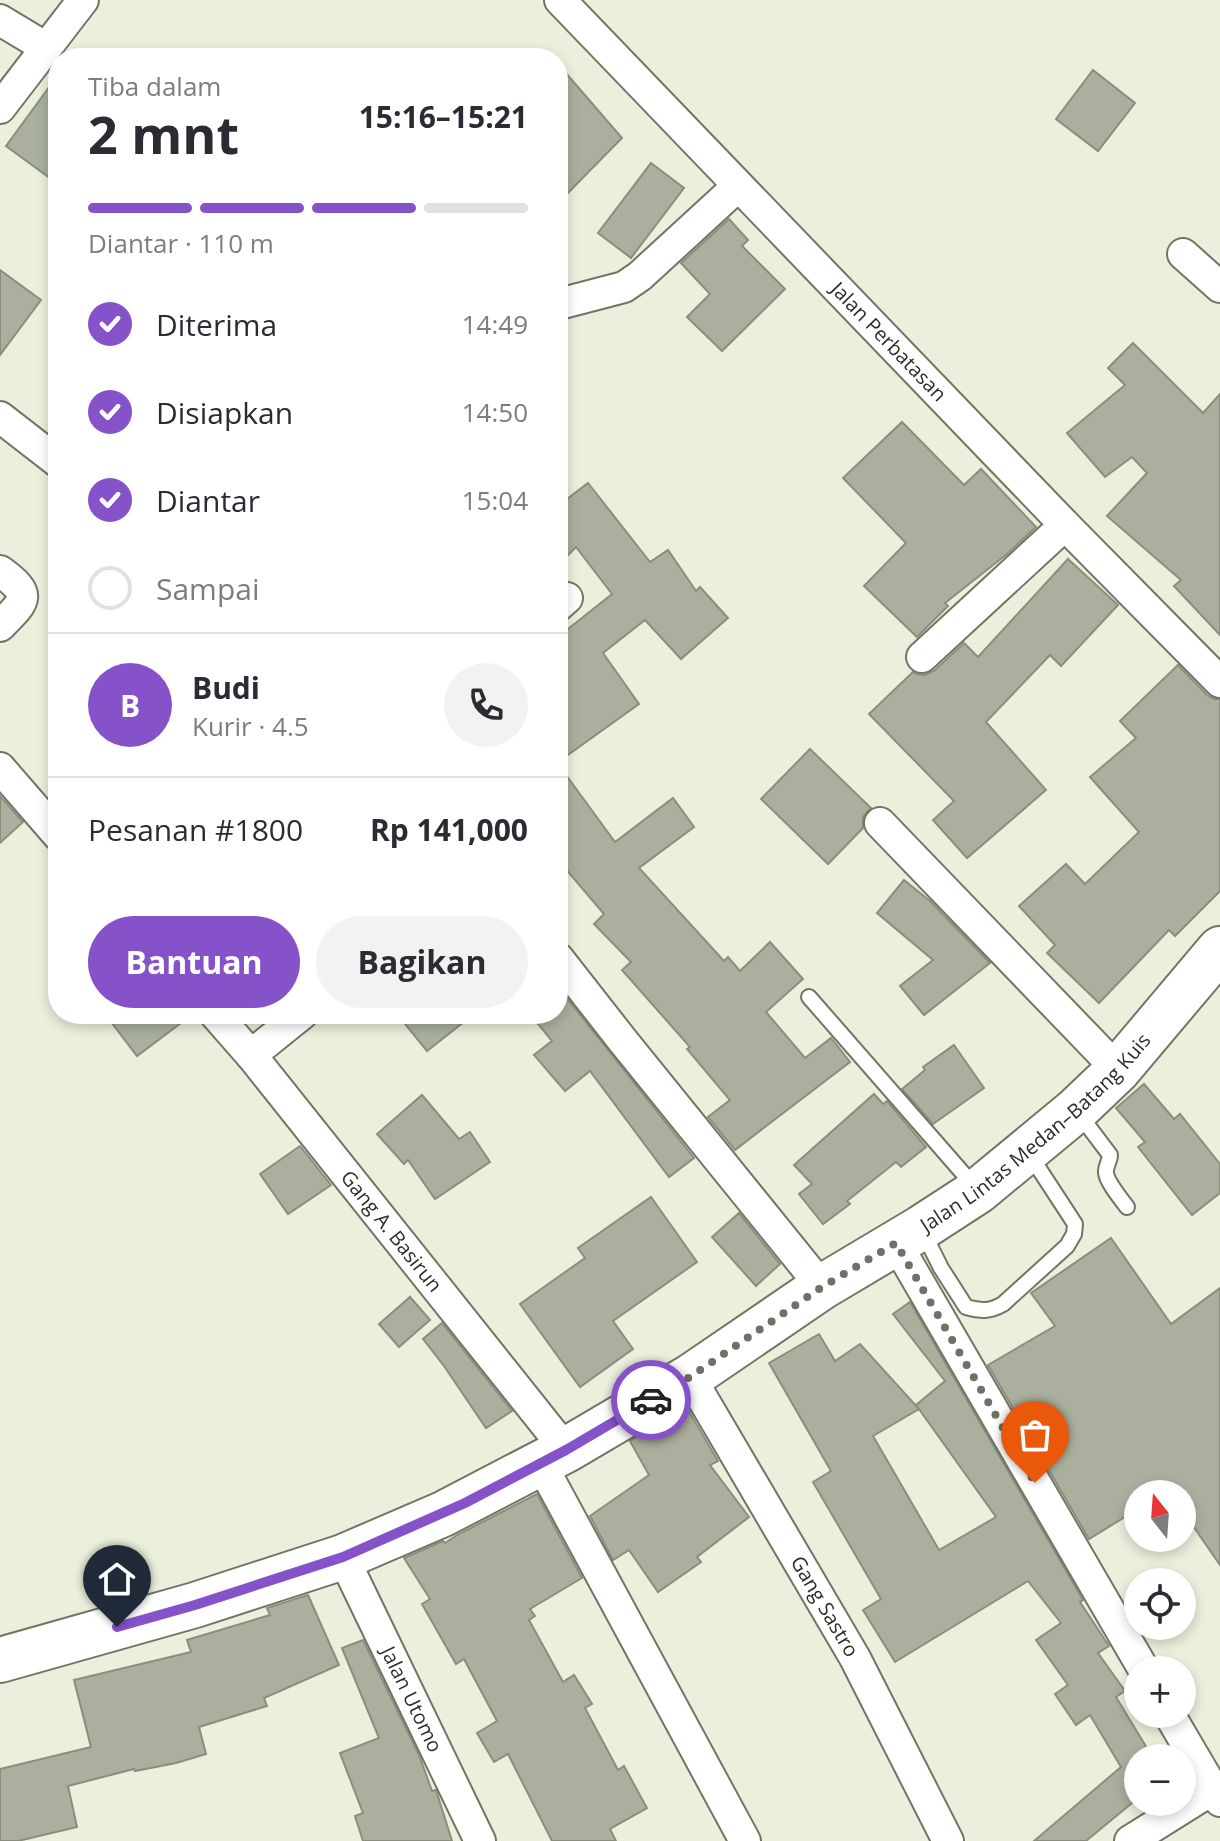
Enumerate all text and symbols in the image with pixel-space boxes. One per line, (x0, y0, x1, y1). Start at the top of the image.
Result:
text: Tiba dalam (88, 68, 221, 104)
text: 15:16–15:21 (359, 96, 528, 137)
text: 2 mnt (88, 98, 239, 169)
text: Diantar · 110 m (88, 225, 274, 261)
street label: Jalan Perbatasan (824, 274, 953, 407)
icon: check (88, 302, 132, 346)
text: Diterima (156, 304, 277, 345)
text: 14:49 (462, 306, 528, 342)
icon: check (88, 390, 132, 434)
text: Disiapkan (156, 392, 293, 433)
text: 14:50 (462, 394, 528, 430)
icon: check (88, 478, 132, 522)
text: Diantar (156, 480, 260, 521)
text: 15:04 (462, 482, 528, 518)
text: Sampai (156, 568, 260, 609)
button: phone (444, 663, 528, 747)
text: Budi (192, 667, 260, 708)
text: B (120, 685, 140, 726)
text: Kurir · 4.5 (192, 708, 309, 744)
text: Pesanan #1800 (88, 809, 303, 850)
text: Rp 141,000 (370, 809, 528, 850)
button: Bantuan (88, 916, 300, 1008)
button: Bagikan (316, 916, 528, 1008)
street label: Jalan Lintas Medan–Batang Kuis (913, 1027, 1156, 1239)
street label: Gang A. Basirun (335, 1164, 449, 1297)
courier (611, 1360, 691, 1440)
icon: car (629, 1378, 673, 1422)
pin (1001, 1401, 1069, 1483)
icon: bag (1013, 1413, 1057, 1457)
north arrow (1124, 1480, 1196, 1552)
map controls (1124, 1480, 1196, 1816)
pin (83, 1545, 151, 1627)
street label: Gang Sastro (785, 1551, 865, 1662)
icon: home (95, 1557, 139, 1601)
button: locate (1124, 1568, 1196, 1640)
street label: Jalan Utomo (374, 1640, 449, 1757)
button: + (1124, 1656, 1196, 1728)
button: − (1124, 1744, 1196, 1816)

